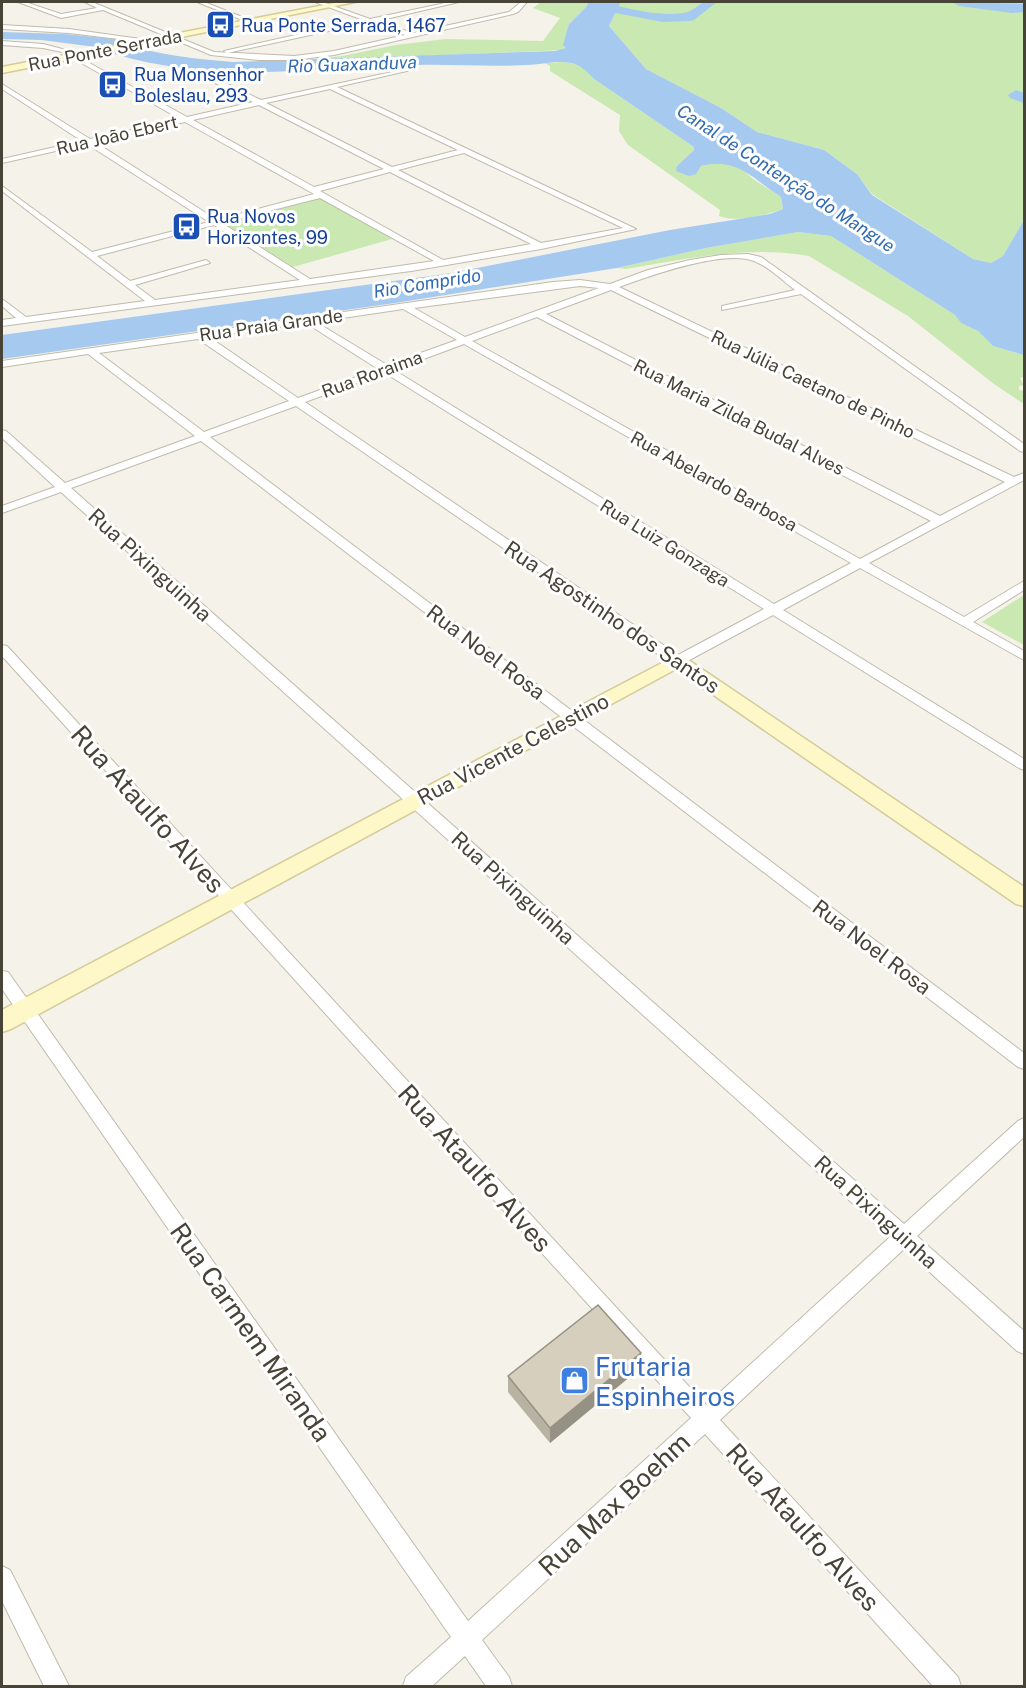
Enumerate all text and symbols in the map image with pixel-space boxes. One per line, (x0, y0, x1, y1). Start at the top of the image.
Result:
bus stop icon: Rua Ponte Serrada, 1467 (204, 9, 236, 41)
place label: Rua Ponte Serrada, 1467 (241, 15, 446, 36)
street label: Rua Ponte Serrada (26, 25, 184, 75)
water label: Rio Guaxanduva (287, 51, 417, 77)
place label: Rua Monsenhor Boleslau, 293 (134, 64, 264, 106)
bus stop icon: Rua Monsenhor Boleslau, 293 (97, 68, 129, 100)
water label: Canal de Contenção do Mangue (673, 100, 899, 256)
street label: Rua João Ebert (54, 111, 180, 159)
place label: Rua Novos Horizontes, 99 (207, 206, 328, 248)
bus stop icon: Rua Novos Horizontes, 99 (170, 210, 202, 242)
water label: Rio Comprido (372, 264, 482, 302)
street label: Rua Praia Grande (198, 305, 344, 345)
street label: Rua Júlia Caetano de Pinho (708, 325, 918, 443)
street label: Rua Roraima (319, 346, 425, 402)
street label: Rua Maria Zilda Budal Alves (630, 355, 848, 479)
street label: Rua Abelardo Barbosa (627, 427, 801, 535)
street label: Rua Luiz Gonzaga (596, 495, 734, 591)
street label: Rua Pixinguinha (83, 503, 217, 627)
street label: Rua Agostinho dos Santos (500, 536, 724, 698)
street label: Rua Noel Rosa (422, 599, 550, 705)
street label: Rua Vicente Celestino (413, 688, 613, 810)
street label: Rua Ataulfo Alves (65, 719, 231, 899)
street label: Rua Pixinguinha (446, 826, 580, 950)
street label: Rua Noel Rosa (808, 894, 936, 1000)
street label: Rua Ataulfo Alves (392, 1078, 558, 1258)
street label: Rua Pixinguinha (809, 1150, 943, 1274)
street label: Rua Carmem Miranda (164, 1217, 338, 1447)
place label: Frutaria Espinheiros (595, 1351, 735, 1412)
shop icon: Frutaria Espinheiros (558, 1365, 590, 1397)
street label: Rua Max Boehm (532, 1426, 696, 1582)
street label: Rua Ataulfo Alves (720, 1437, 886, 1617)

